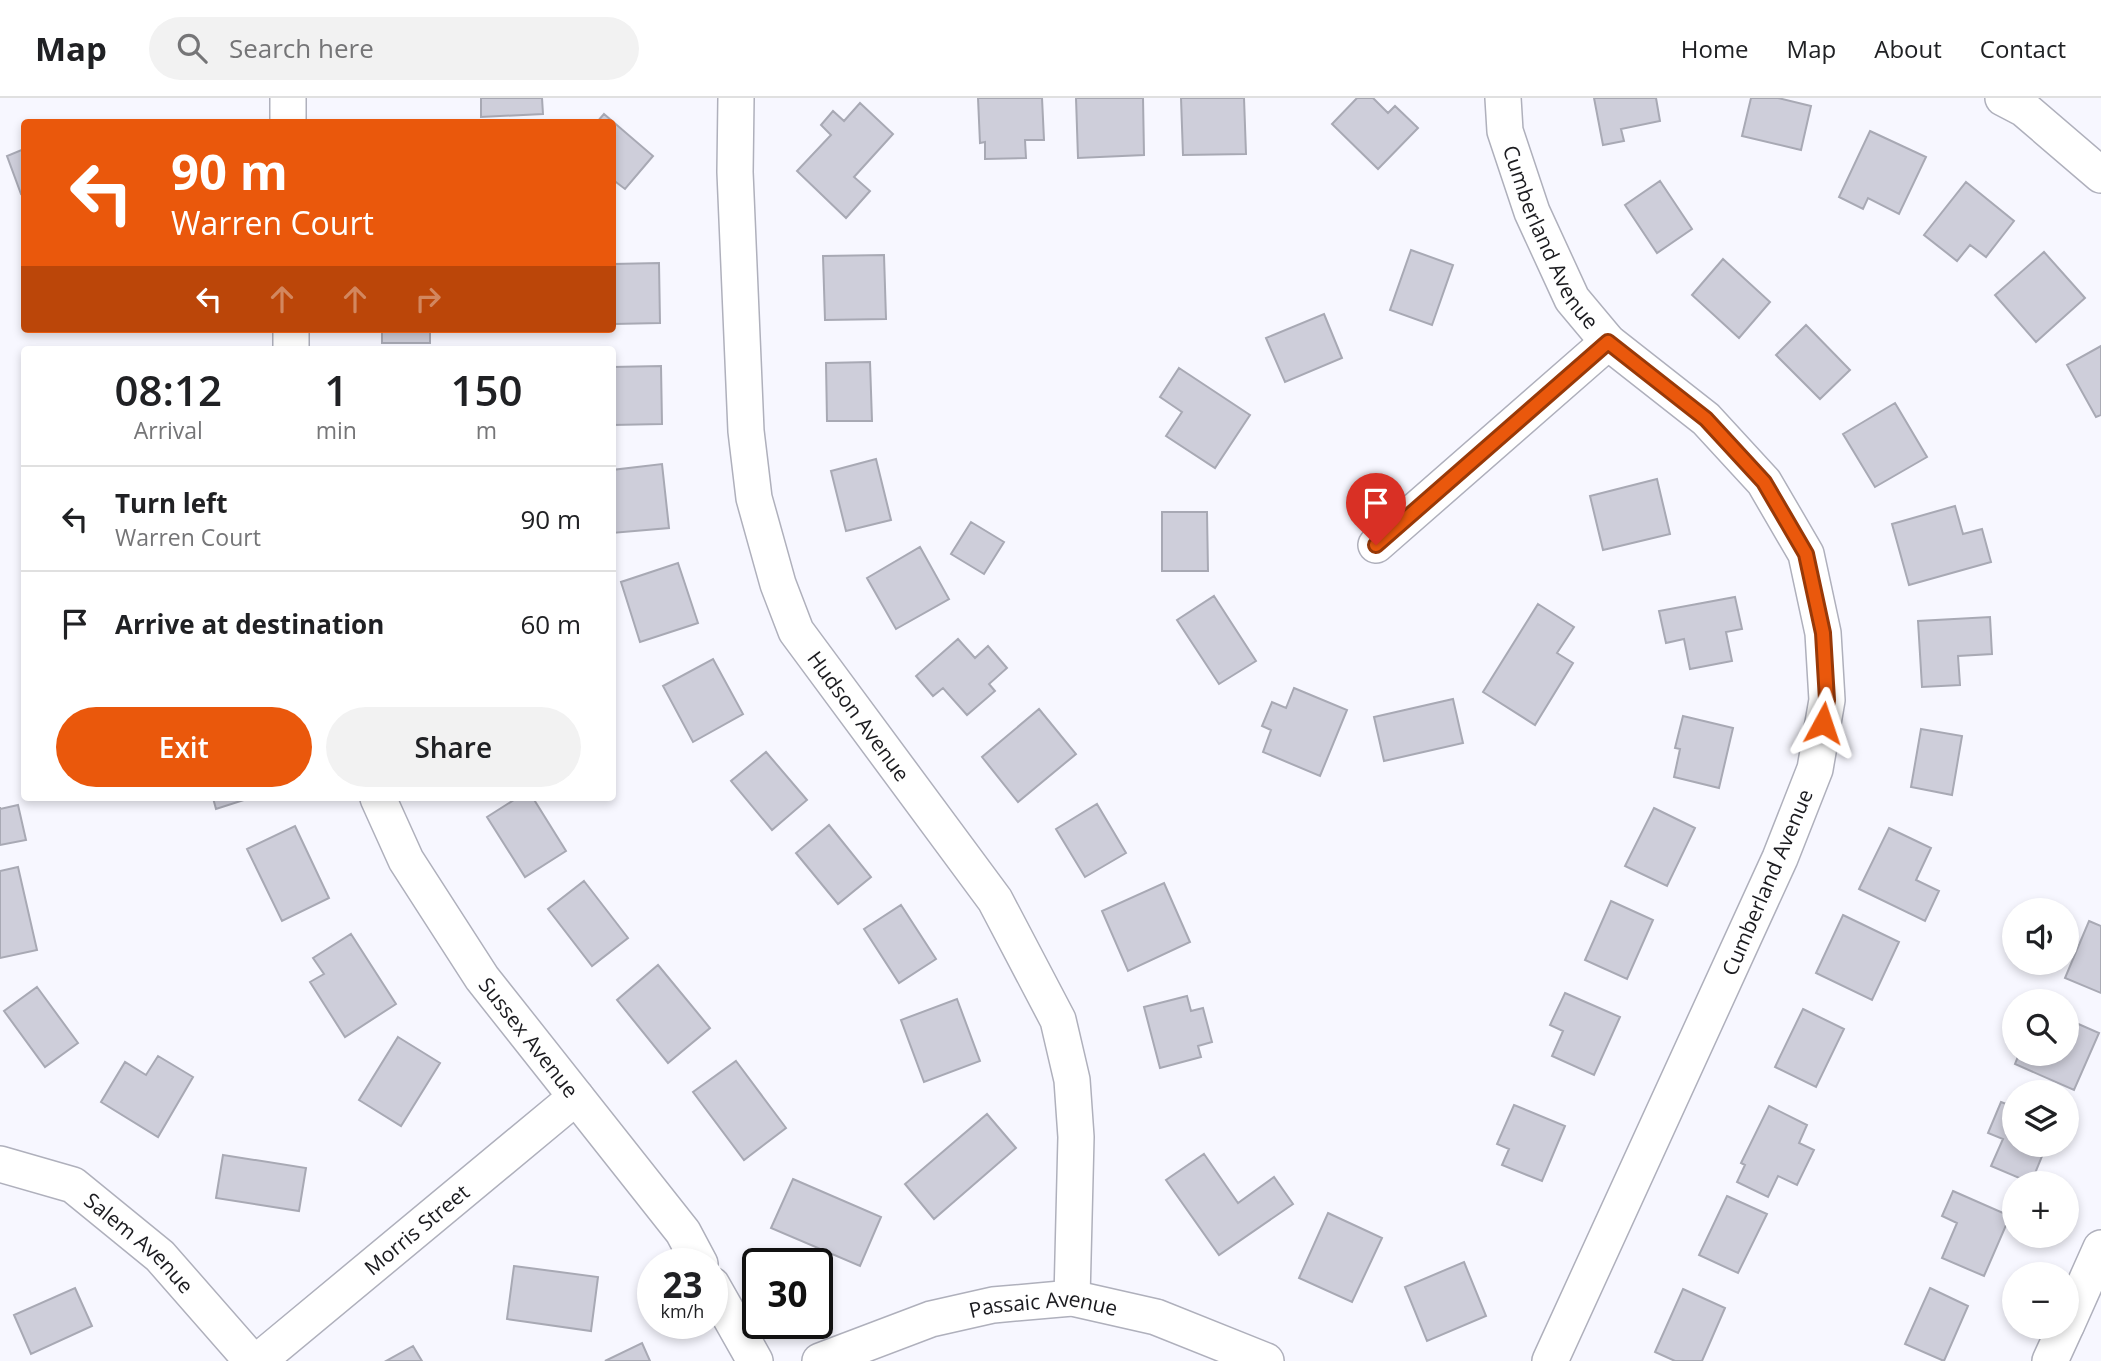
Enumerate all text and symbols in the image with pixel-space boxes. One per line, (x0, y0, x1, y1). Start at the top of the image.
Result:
search box (149, 17, 639, 80)
text: Map (35, 26, 107, 71)
icon: search (173, 29, 211, 67)
text: Search here (229, 30, 374, 66)
text: Home (1681, 32, 1749, 65)
text: Map (1787, 32, 1836, 65)
text: About (1874, 32, 1942, 65)
text: Contact (1980, 32, 2066, 65)
text: 90 m (171, 138, 288, 204)
street label: Cumberland Avenue (1497, 142, 1605, 335)
icon: left (56, 147, 147, 238)
text: Warren Court (171, 201, 374, 244)
icon: left (190, 280, 228, 318)
icon: ahead (263, 280, 301, 318)
icon: ahead (336, 280, 374, 318)
icon: right (409, 280, 447, 318)
text: 08:12 (115, 361, 222, 418)
text: 1 (324, 361, 348, 418)
text: 150 (450, 361, 522, 418)
text: Arrival (134, 414, 203, 446)
text: min (316, 414, 357, 446)
text: m (476, 414, 497, 446)
pin (1346, 473, 1406, 545)
icon: arrive (1357, 484, 1395, 522)
text: Turn left (115, 485, 227, 521)
icon: left (56, 500, 94, 538)
text: 90 m (520, 501, 581, 537)
text: Warren Court (115, 521, 261, 553)
icon: arrive (56, 605, 94, 643)
text: Arrive at destination (115, 606, 384, 642)
text: 60 m (520, 606, 581, 642)
street label: Hudson Avenue (801, 645, 916, 787)
position arrow (1786, 686, 1860, 760)
button: Exit (56, 707, 312, 787)
button: Share (326, 707, 581, 787)
street label: Cumberland Avenue (1715, 784, 1819, 980)
map controls (2002, 898, 2079, 1339)
button: sound (2002, 898, 2079, 975)
street label: Sussex Avenue (473, 971, 585, 1103)
button: search (2002, 989, 2079, 1066)
button: layers (2002, 1080, 2079, 1157)
button: + (2002, 1171, 2079, 1248)
street label: Morris Street (358, 1178, 475, 1281)
street label: Salem Avenue (79, 1186, 200, 1299)
speed limit sign: 30 (742, 1248, 833, 1339)
text: 23 (662, 1261, 703, 1308)
button: − (2002, 1262, 2079, 1339)
street label: Passaic Avenue (966, 1284, 1120, 1324)
text: km/h (661, 1299, 704, 1323)

